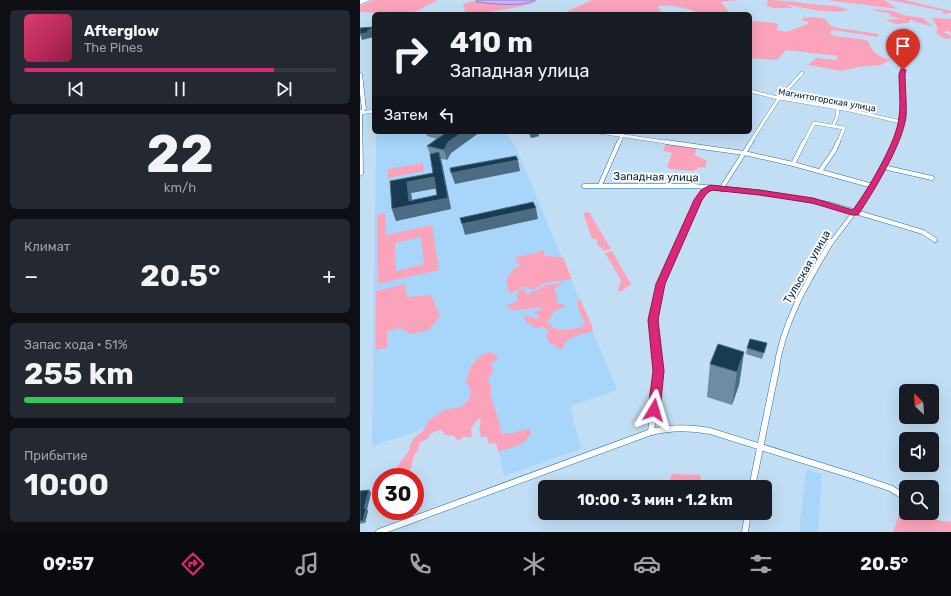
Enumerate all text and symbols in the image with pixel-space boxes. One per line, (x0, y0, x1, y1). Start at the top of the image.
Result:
text: Afterglow (84, 22, 159, 40)
text: 410 m (450, 26, 533, 59)
icon: right (384, 28, 436, 80)
pin (886, 29, 920, 70)
icon: arrive (892, 35, 914, 57)
text: The Pines (84, 40, 143, 55)
text: Западная улица (450, 60, 589, 82)
icon: previous (65, 78, 87, 100)
icon: pause (169, 78, 191, 100)
icon: next (273, 78, 295, 100)
street label: Магнитогорская улица (777, 86, 877, 114)
icon: left (436, 104, 458, 126)
text: Затем (384, 106, 428, 124)
text: 22 (146, 123, 214, 185)
street label: Западная улица (613, 170, 699, 184)
text: km/h (164, 180, 196, 195)
street label: Тульская улица (781, 228, 833, 306)
text: Климат (24, 239, 70, 254)
text: 20.5° (140, 258, 220, 294)
text: − (24, 263, 38, 290)
text: + (322, 263, 336, 290)
text: Запас хода · 51% (24, 337, 128, 352)
text: 255 km (24, 356, 134, 392)
north arrow (899, 384, 939, 424)
map controls (899, 384, 939, 520)
position arrow (633, 389, 675, 431)
button: sound (899, 432, 939, 472)
text: Прибытие (24, 448, 88, 463)
text: 10:00 (24, 467, 109, 503)
speed limit sign: 30 (372, 468, 424, 520)
button: search (899, 480, 939, 520)
text: 10:00 · 3 мин · 1.2 km (577, 491, 733, 509)
icon: directions (179, 550, 207, 578)
icon: music (293, 550, 321, 578)
icon: phone (406, 550, 434, 578)
icon: climate (520, 550, 548, 578)
icon: car (633, 550, 661, 578)
icon: filters (747, 550, 775, 578)
text: 09:57 (43, 553, 94, 575)
text: 20.5° (860, 553, 908, 575)

